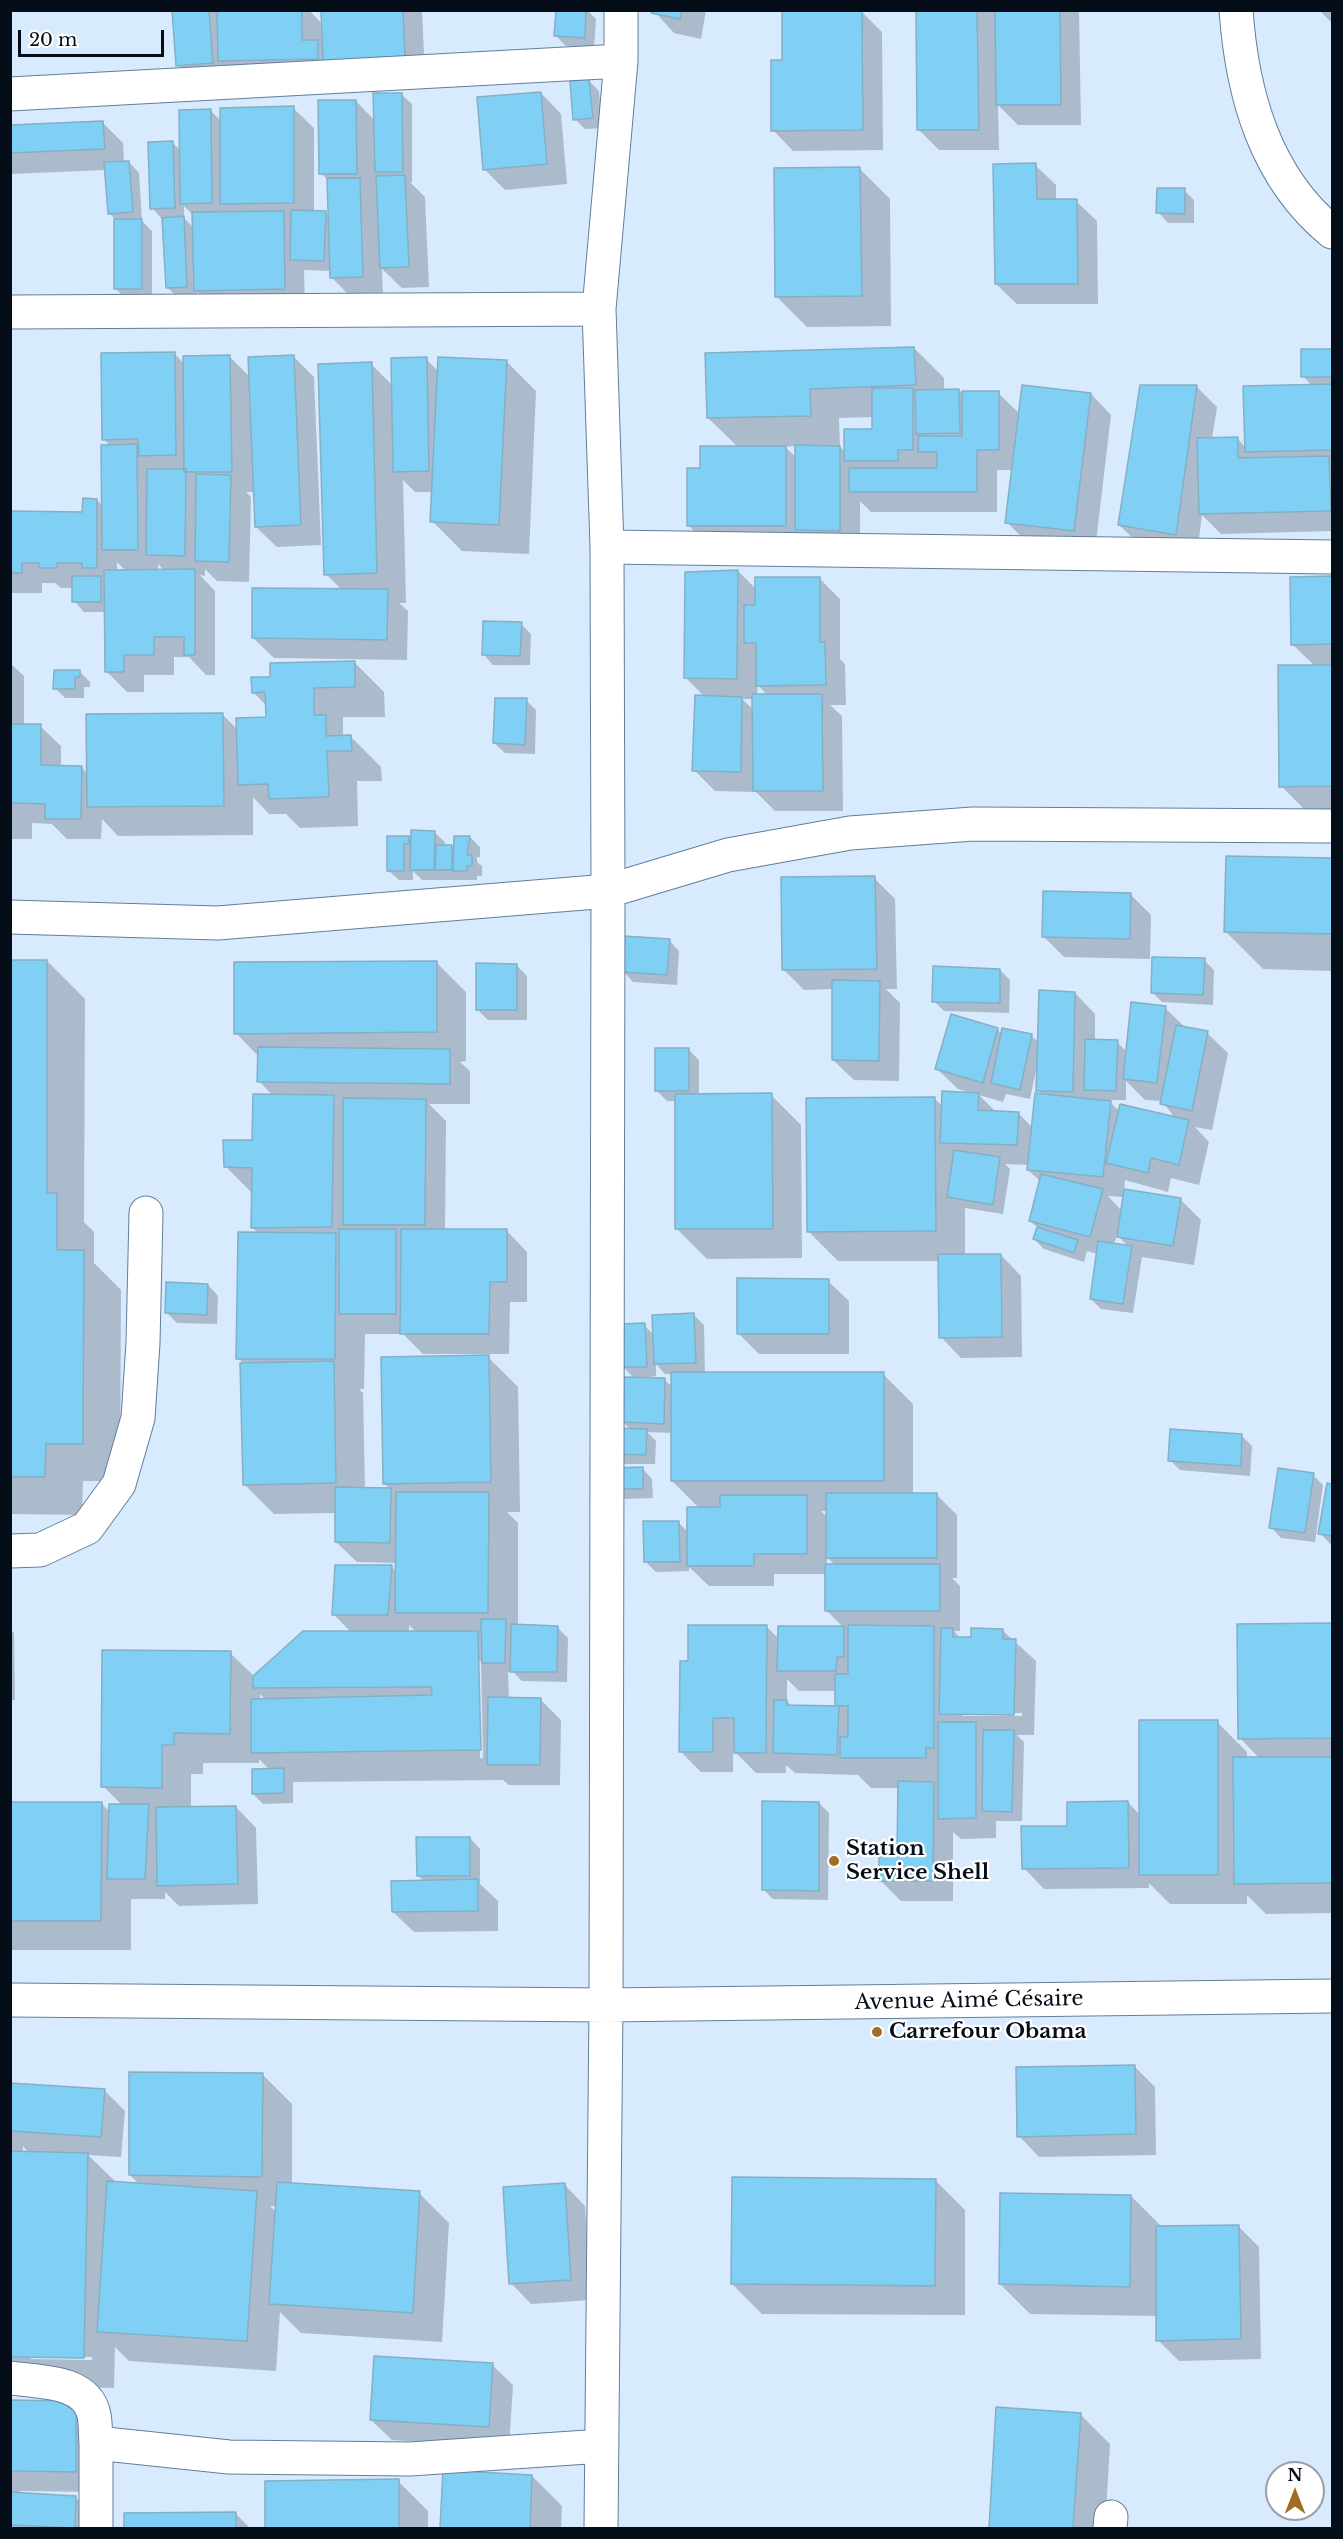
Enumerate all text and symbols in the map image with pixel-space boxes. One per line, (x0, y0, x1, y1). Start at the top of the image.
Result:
scale bar (21, 18, 166, 56)
text: 20 m (29, 29, 77, 51)
place label: Station Service Shell (846, 1836, 989, 1886)
marker: Station Service Shell (827, 1854, 841, 1868)
street label: Avenue Aimé Césaire (854, 1986, 1084, 2016)
place label: Carrefour Obama (889, 2019, 1086, 2045)
marker: Carrefour Obama (870, 2025, 884, 2039)
north arrow (1265, 2461, 1325, 2521)
text: N (1287, 2465, 1303, 2485)

